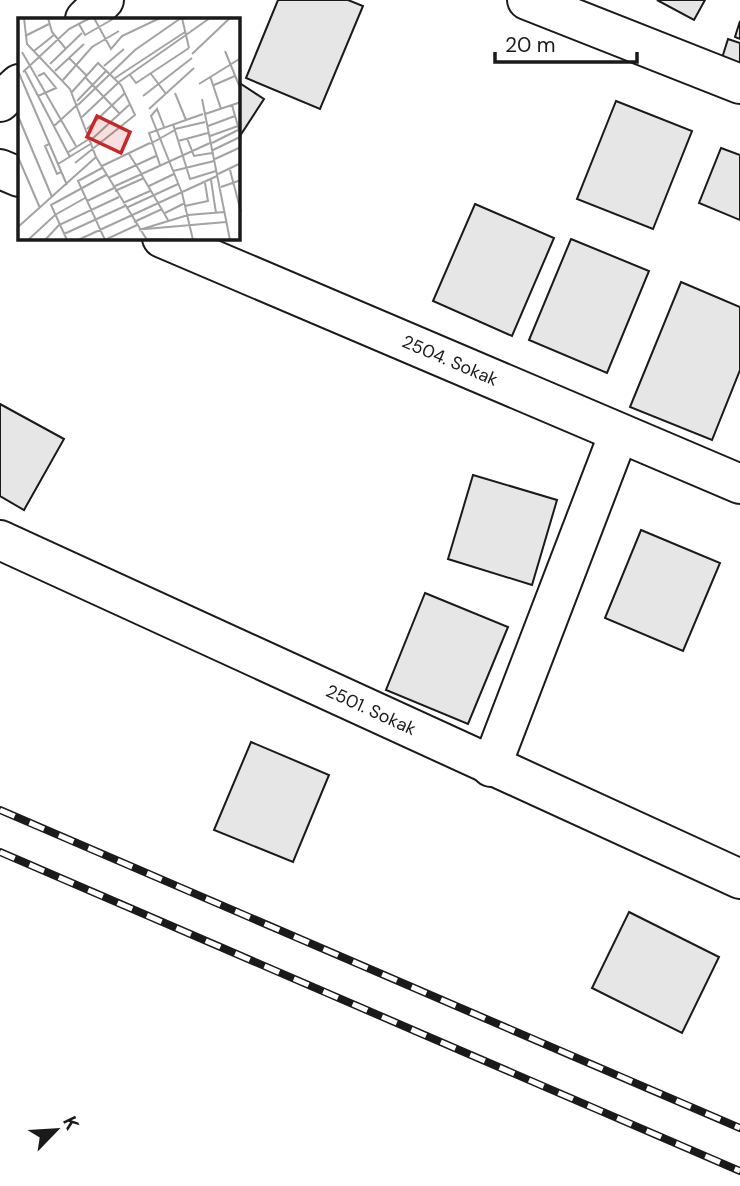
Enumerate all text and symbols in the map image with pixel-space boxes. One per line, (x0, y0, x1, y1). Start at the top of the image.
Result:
inset map (18, 18, 240, 240)
scale bar (495, 21, 637, 65)
text: 20 m (505, 31, 556, 59)
street label: 2504. Sokak (398, 330, 502, 392)
street label: 2501. Sokak (322, 679, 420, 741)
north arrow (21, 1095, 91, 1165)
text: K (57, 1112, 85, 1134)

